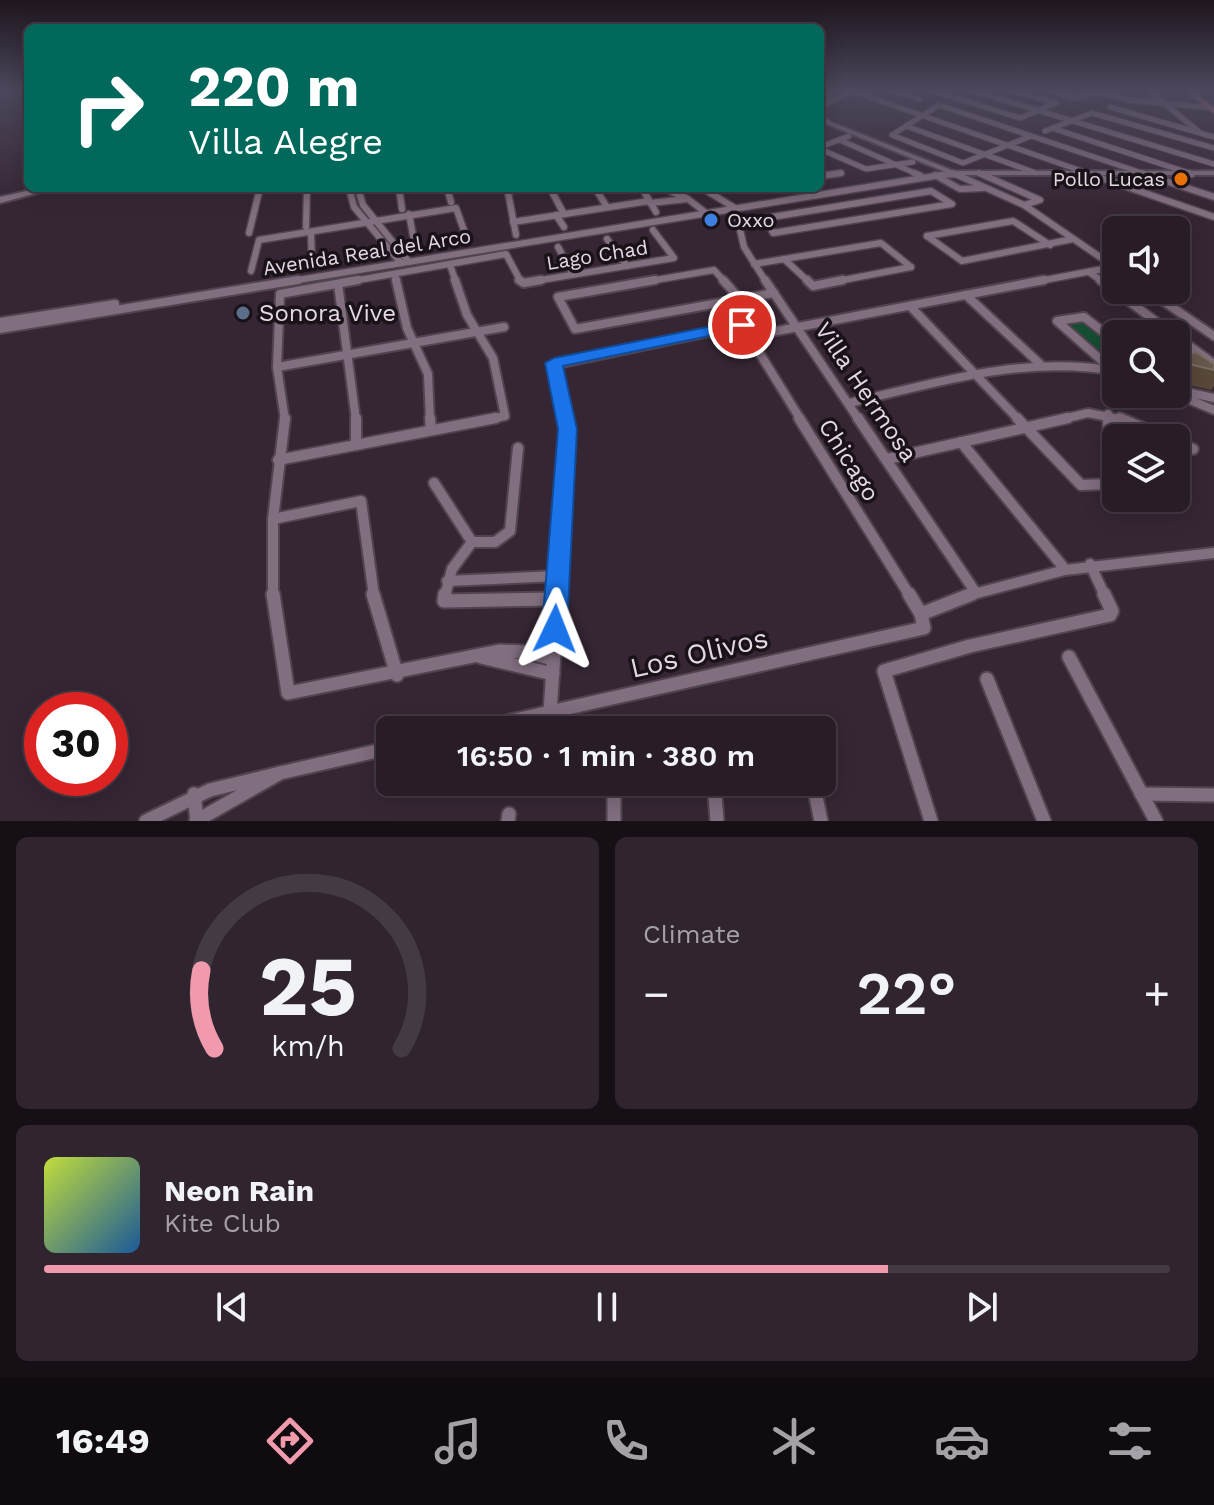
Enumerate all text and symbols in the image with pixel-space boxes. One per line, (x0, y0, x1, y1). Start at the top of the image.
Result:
text: 220 m (188, 54, 360, 120)
icon: right (56, 56, 160, 160)
text: Villa Alegre (188, 121, 383, 163)
place label: Pollo Lucas (1053, 167, 1165, 191)
marker: Pollo Lucas (1172, 170, 1190, 188)
place label: Oxxo (727, 208, 775, 232)
marker: Oxxo (702, 211, 720, 229)
map controls (1102, 216, 1190, 512)
button: sound (1102, 216, 1190, 304)
street label: Avenida Real del Arco (261, 224, 473, 280)
street label: Lago Chad (544, 235, 650, 275)
pin (708, 291, 776, 359)
place label: Sonora Vive (259, 299, 396, 327)
icon: arrive (720, 303, 764, 347)
marker: Sonora Vive (234, 304, 252, 322)
street label: Villa Hermosa (809, 317, 923, 467)
button: search (1102, 320, 1190, 408)
street label: Chicago (813, 414, 885, 506)
button: layers (1102, 424, 1190, 512)
position arrow (513, 587, 597, 671)
street label: Los Olivos (627, 621, 771, 685)
speed limit sign: 30 (24, 692, 128, 796)
text: 16:50 · 1 min · 380 m (457, 738, 755, 773)
text: Climate (643, 919, 741, 949)
text: 25 (258, 938, 357, 1035)
text: 22° (857, 958, 956, 1029)
text: − (643, 968, 670, 1020)
text: + (1143, 968, 1170, 1020)
text: km/h (271, 1029, 344, 1063)
text: Neon Rain (164, 1173, 314, 1208)
text: Kite Club (164, 1208, 281, 1238)
icon: previous (210, 1285, 254, 1329)
icon: pause (585, 1285, 629, 1329)
icon: next (960, 1285, 1004, 1329)
icon: directions (262, 1413, 318, 1469)
icon: music (430, 1413, 486, 1469)
icon: phone (598, 1413, 654, 1469)
icon: climate (766, 1413, 822, 1469)
icon: car (934, 1413, 990, 1469)
icon: filters (1102, 1413, 1158, 1469)
text: 16:49 (56, 1420, 150, 1462)

